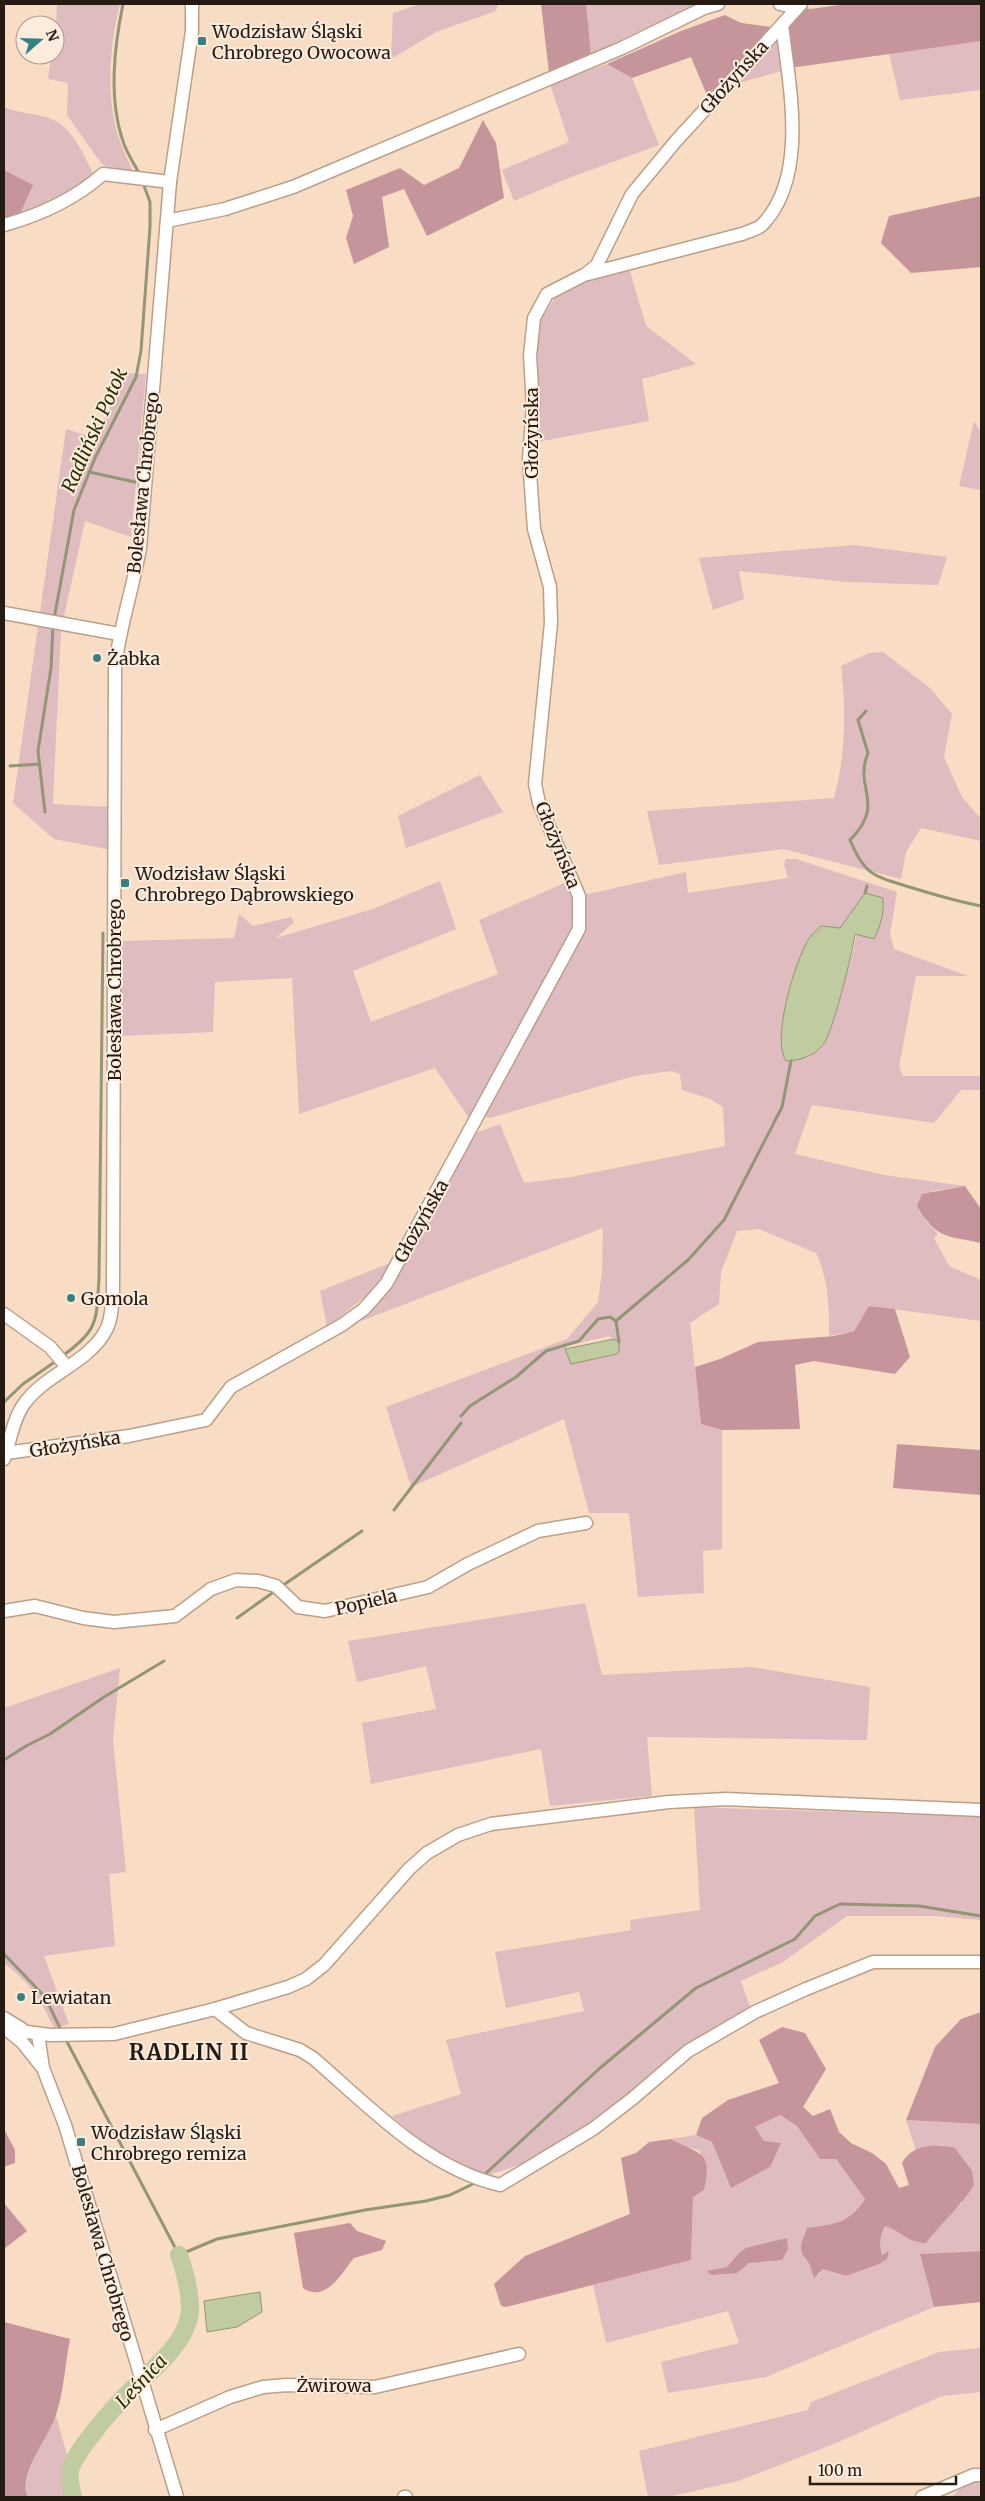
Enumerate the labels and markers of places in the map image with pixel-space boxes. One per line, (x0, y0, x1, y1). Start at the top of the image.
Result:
place label: Wodzisław Śląski Chrobrego Owocowa (211, 20, 391, 64)
marker: Wodzisław Śląski Chrobrego Owocowa (196, 35, 208, 47)
place label: Żabka (107, 647, 160, 670)
marker: Żabka (91, 652, 103, 664)
place label: Wodzisław Śląski Chrobrego Dąbrowskiego (134, 862, 354, 906)
marker: Wodzisław Śląski Chrobrego Dąbrowskiego (119, 877, 131, 889)
place label: Gomola (81, 1287, 149, 1310)
marker: Gomola (65, 1292, 77, 1304)
place label: Lewiatan (31, 1986, 111, 2009)
marker: Lewiatan (15, 1991, 27, 2003)
place label: Wodzisław Śląski Chrobrego remiza (90, 2121, 247, 2165)
marker: Wodzisław Śląski Chrobrego remiza (75, 2136, 87, 2148)

